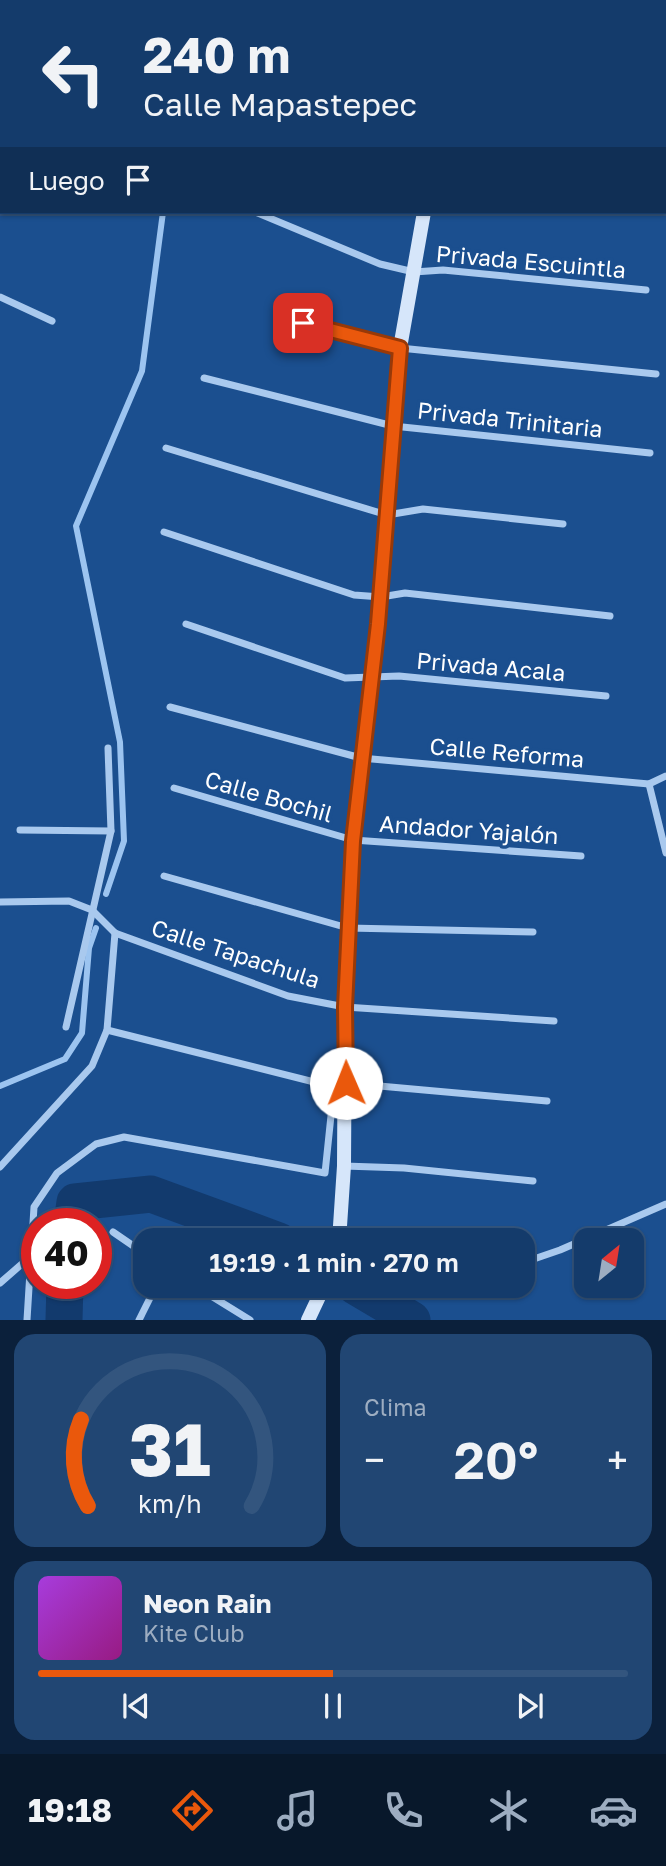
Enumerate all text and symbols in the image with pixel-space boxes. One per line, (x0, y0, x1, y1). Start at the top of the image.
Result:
text: 240 m (143, 25, 291, 84)
icon: left (28, 28, 119, 119)
text: Calle Mapastepec (143, 85, 417, 123)
icon: arrive (119, 161, 157, 199)
text: Luego (28, 165, 105, 196)
street label: Privada Escuintla (435, 239, 627, 283)
pin (273, 293, 333, 353)
icon: arrive (284, 304, 322, 342)
street label: Privada Trinitaria (416, 395, 604, 443)
street label: Privada Acala (415, 646, 567, 686)
street label: Calle Reforma (429, 731, 585, 773)
street label: Calle Bochil (202, 764, 336, 828)
street label: Andador Yajalón (378, 809, 560, 849)
street label: Calle Tapachula (148, 913, 324, 993)
position arrow (309, 1046, 383, 1120)
speed limit sign: 40 (21, 1208, 112, 1299)
north arrow (574, 1228, 644, 1298)
map controls (574, 1228, 644, 1298)
text: 19:19 · 1 min · 270 m (209, 1247, 459, 1278)
text: Clima (364, 1393, 427, 1421)
text: 31 (129, 1406, 211, 1493)
text: 20° (454, 1428, 538, 1490)
text: − (364, 1437, 385, 1482)
text: + (607, 1437, 628, 1482)
text: km/h (138, 1488, 202, 1519)
text: Neon Rain (143, 1588, 272, 1619)
text: Kite Club (143, 1619, 244, 1647)
icon: previous (117, 1687, 155, 1725)
icon: pause (314, 1687, 352, 1725)
icon: next (511, 1687, 549, 1725)
icon: directions (168, 1786, 217, 1835)
icon: music (273, 1786, 322, 1835)
icon: phone (379, 1786, 428, 1835)
icon: climate (484, 1786, 533, 1835)
icon: car (589, 1786, 638, 1835)
text: 19:18 (28, 1791, 112, 1829)

